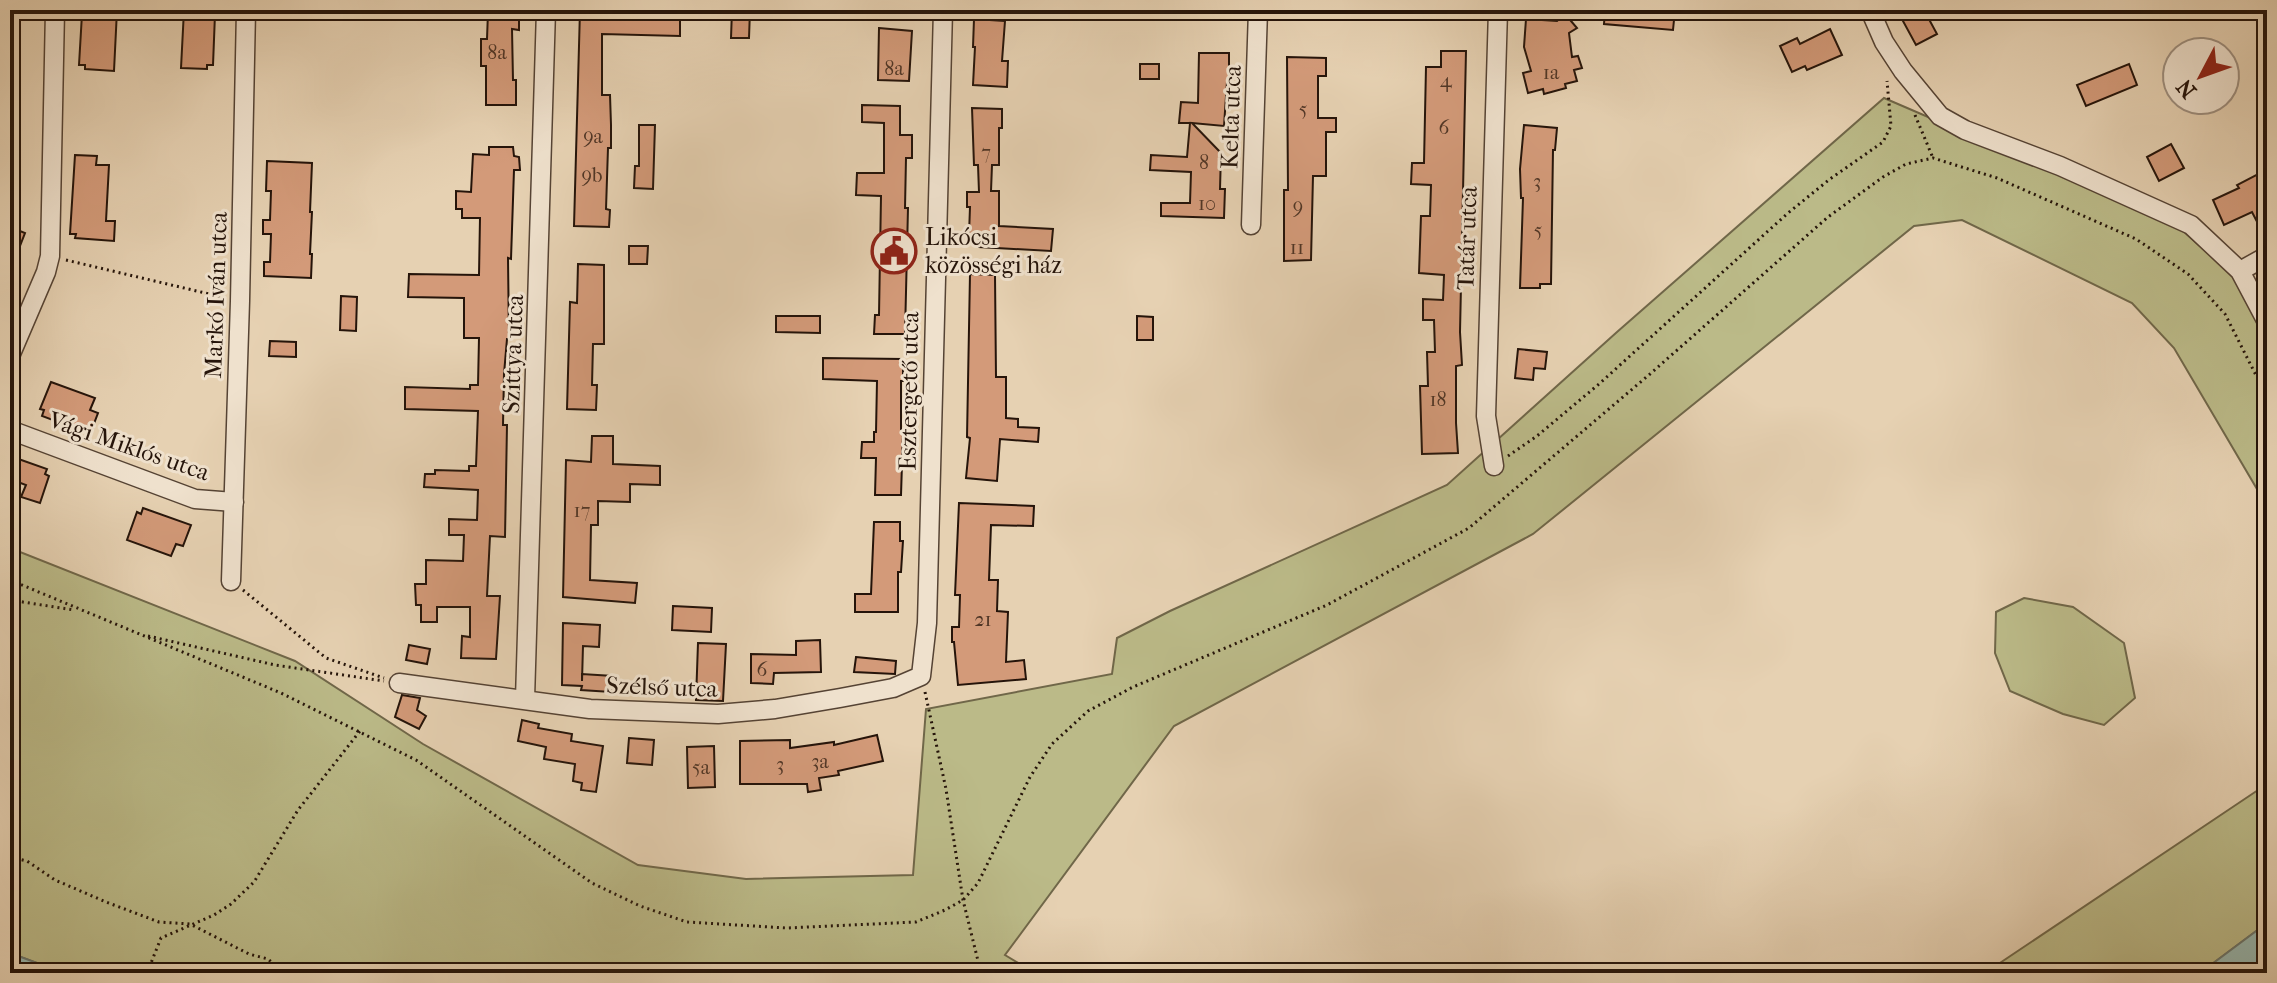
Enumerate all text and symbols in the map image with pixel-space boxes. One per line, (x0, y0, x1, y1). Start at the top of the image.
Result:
north arrow (2161, 36, 2241, 116)
house number: 8a (487, 41, 507, 64)
house number: 8a (884, 57, 904, 80)
house number: 1a (1543, 61, 1560, 84)
street label: Kelta utca (1215, 64, 1247, 169)
house number: 4 (1440, 69, 1453, 92)
text: N (2171, 73, 2202, 103)
house number: 5 (1299, 98, 1307, 121)
house number: 6 (1439, 116, 1450, 139)
house number: 9a (583, 125, 604, 148)
house number: 7 (981, 141, 991, 164)
house number: 8 (1199, 151, 1209, 174)
house number: 9b (582, 164, 602, 187)
house number: 3 (1533, 170, 1541, 193)
street label: Tatár utca (1451, 185, 1483, 290)
house number: 10 (1198, 192, 1216, 215)
house number: 9 (1293, 195, 1303, 218)
street label: Markó Iván utca (199, 210, 233, 379)
house number: 5 (1534, 219, 1542, 242)
place label: Likócsi közösségi ház (925, 223, 1062, 279)
public building icon: Likócsi közösségi ház (870, 227, 918, 275)
house number: 11 (1290, 236, 1304, 259)
street label: Szittya utca (497, 293, 529, 414)
street label: Esztergető utca (894, 310, 924, 471)
house number: 18 (1429, 388, 1447, 411)
street label: Vági Miklós utca (44, 405, 214, 487)
house number: 17 (574, 499, 591, 522)
house number: 21 (974, 608, 992, 631)
house number: 6 (757, 658, 768, 681)
street label: Szélső utca (606, 671, 719, 703)
house number: 3a (811, 750, 829, 773)
house number: 3 (776, 753, 784, 776)
house number: 5a (692, 756, 711, 779)

